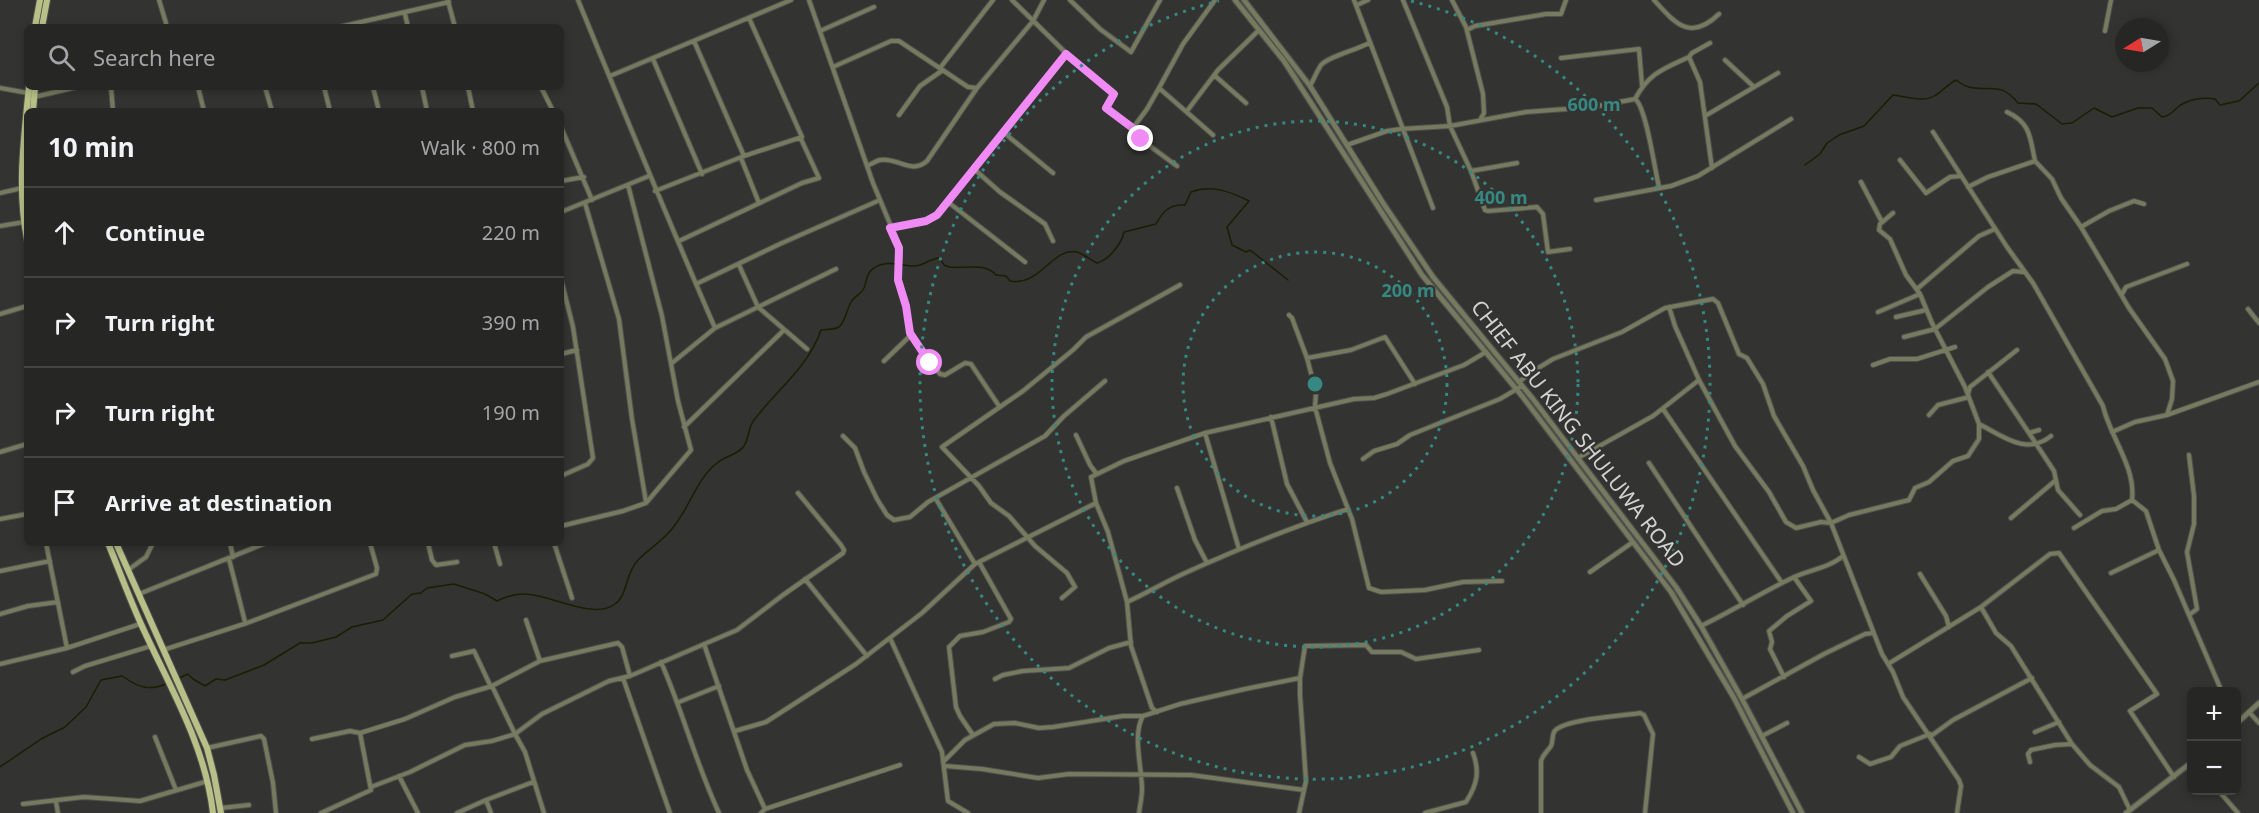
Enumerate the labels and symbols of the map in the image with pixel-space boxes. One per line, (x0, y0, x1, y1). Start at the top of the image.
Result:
north arrow (2115, 18, 2169, 72)
text: 600 m (1567, 92, 1621, 116)
route end (1127, 125, 1153, 151)
text: 400 m (1474, 185, 1528, 209)
text: 200 m (1381, 278, 1435, 302)
street label: CHIEF ABU KING SHULUWA ROAD (1465, 294, 1692, 573)
route start (916, 349, 942, 375)
centre of rings (1305, 374, 1325, 394)

